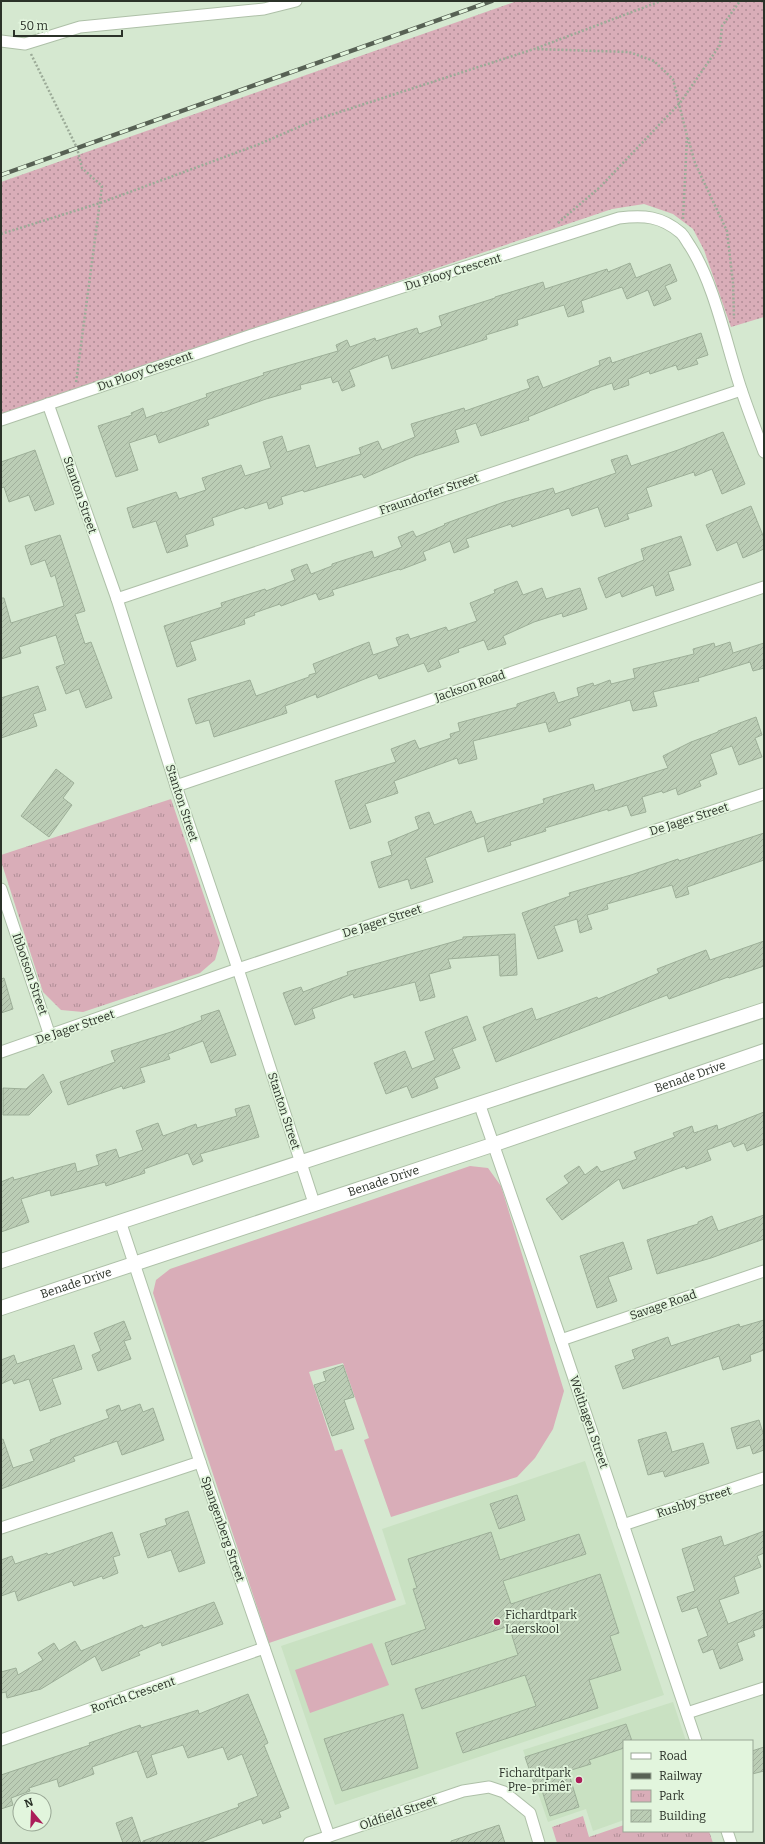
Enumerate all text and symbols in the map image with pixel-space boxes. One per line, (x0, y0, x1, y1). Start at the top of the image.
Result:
scale bar (14, 12, 122, 38)
text: 50 m (20, 19, 49, 33)
street label: Du Plooy Crescent (403, 250, 504, 293)
street label: Du Plooy Crescent (95, 348, 195, 394)
street label: Stanton Street (60, 455, 100, 536)
street label: Fraundorfer Street (377, 470, 481, 518)
street label: Jackson Road (432, 667, 507, 705)
street label: Stanton Street (163, 763, 201, 844)
street label: De Jager Street (648, 799, 731, 838)
street label: De Jager Street (341, 901, 424, 940)
street label: Ibbotson Street (9, 931, 51, 1017)
street label: De Jager Street (34, 1007, 117, 1047)
street label: Benade Drive (653, 1058, 727, 1095)
street label: Stanton Street (265, 1071, 303, 1152)
street label: Benade Drive (346, 1163, 421, 1199)
street label: Benade Drive (39, 1265, 113, 1301)
street label: Savage Road (628, 1287, 698, 1323)
street label: Welthagen Street (567, 1374, 612, 1471)
street label: Spangenberg Street (198, 1475, 248, 1584)
street label: Rushby Street (655, 1483, 734, 1521)
place label: Fichardtpark Laerskool (505, 1608, 577, 1636)
marker: Fichardtpark Laerskool (492, 1617, 502, 1627)
street label: Rorich Crescent (89, 1674, 178, 1716)
legend (623, 1740, 753, 1832)
text: Road (659, 1749, 687, 1763)
place label: Fichardtpark Pre-primêr (499, 1766, 572, 1794)
text: Railway (659, 1769, 703, 1783)
marker: Fichardtpark Pre-primêr (574, 1775, 584, 1785)
text: Park (659, 1789, 685, 1803)
north arrow (12, 1792, 52, 1832)
street label: Oldfield Street (358, 1793, 439, 1833)
text: N (23, 1795, 36, 1811)
text: Building (659, 1809, 706, 1823)

